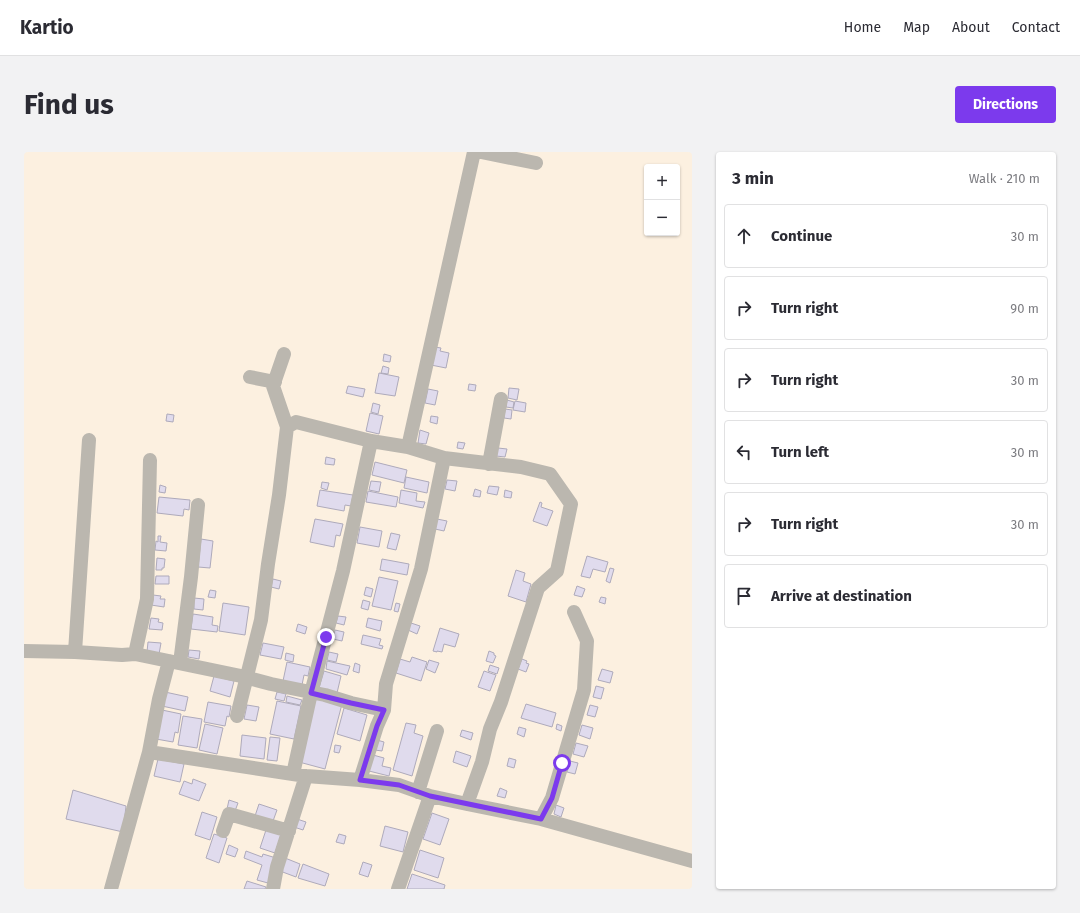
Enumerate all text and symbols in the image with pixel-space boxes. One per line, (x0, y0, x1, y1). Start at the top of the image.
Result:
text: Kartio (20, 16, 74, 39)
text: Home (844, 19, 881, 36)
text: Map (903, 19, 930, 36)
text: About (952, 19, 990, 36)
text: Contact (1012, 19, 1060, 36)
button: Directions (955, 86, 1056, 123)
text: Find us (24, 88, 114, 121)
map controls (644, 164, 680, 236)
button: + (644, 164, 680, 200)
text: 3 min (732, 168, 774, 189)
text: Walk · 210 m (969, 171, 1040, 186)
button: − (644, 200, 680, 236)
icon: ahead (733, 225, 755, 247)
text: Continue (771, 227, 832, 245)
text: 30 m (1011, 229, 1039, 244)
icon: right (733, 297, 755, 319)
text: Turn right (771, 299, 838, 317)
text: 90 m (1010, 301, 1039, 316)
icon: right (733, 369, 755, 391)
text: Turn right (771, 371, 838, 389)
text: 30 m (1011, 373, 1039, 388)
icon: left (733, 441, 755, 463)
text: Turn left (771, 443, 829, 461)
text: 30 m (1011, 445, 1039, 460)
icon: right (733, 513, 755, 535)
text: Turn right (771, 515, 838, 533)
text: 30 m (1011, 517, 1039, 532)
icon: arrive (733, 585, 755, 607)
text: Arrive at destination (771, 587, 912, 605)
route end (317, 628, 335, 646)
route start (553, 754, 571, 772)

